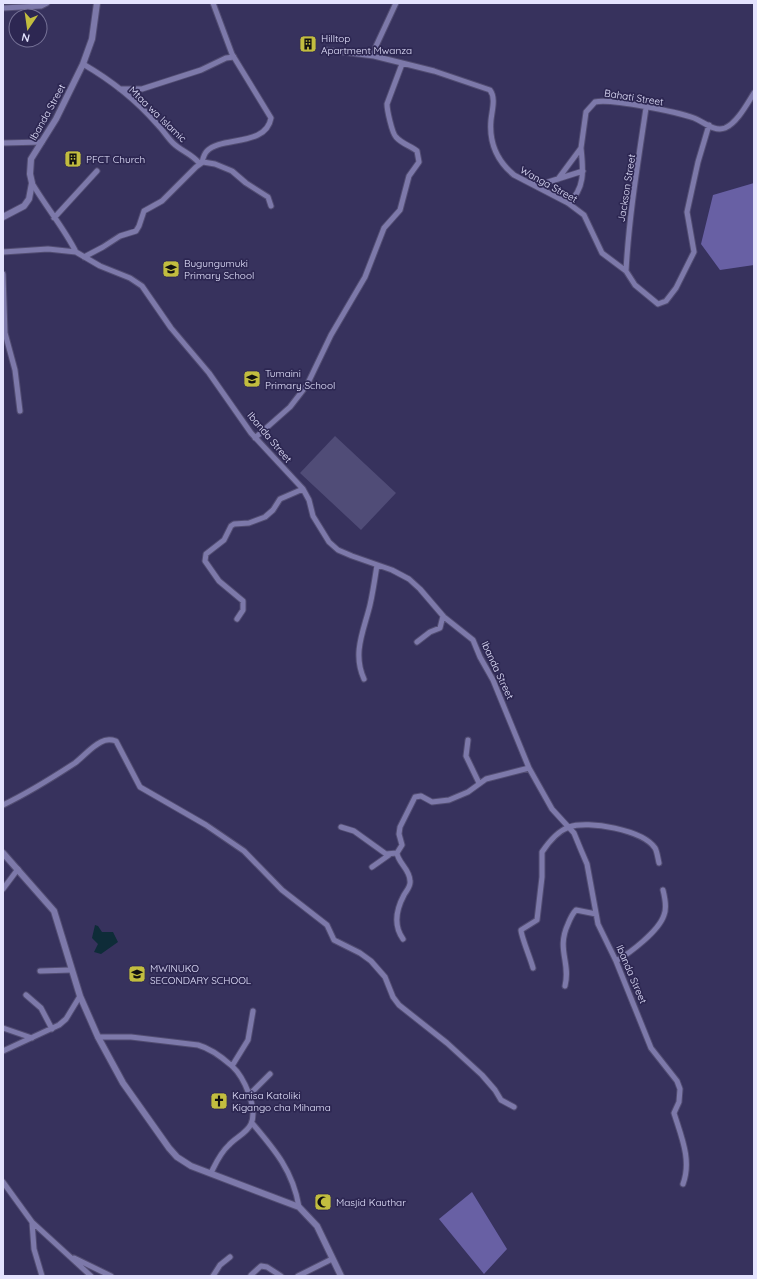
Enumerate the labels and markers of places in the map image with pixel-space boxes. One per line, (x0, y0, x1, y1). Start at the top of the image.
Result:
place label: Hilltop Apartment Mwanza (321, 32, 412, 57)
building icon: Hilltop Apartment Mwanza (298, 34, 318, 54)
building icon: PFCT Church (63, 149, 83, 169)
place label: PFCT Church (86, 153, 145, 166)
place label: Bugungumuki Primary School (184, 257, 254, 282)
school or university icon: Bugungumuki Primary School (161, 259, 181, 279)
place label: Tumaini Primary School (265, 367, 335, 392)
school or university icon: Tumaini Primary School (242, 369, 262, 389)
place label: MWINUKO SECONDARY SCHOOL (150, 962, 252, 987)
school or university icon: MWINUKO SECONDARY SCHOOL (127, 964, 147, 984)
place label: Kanisa Katoliki Kigango cha Mihama (232, 1089, 331, 1114)
church icon: Kanisa Katoliki Kigango cha Mihama (209, 1091, 229, 1111)
mosque icon: Masjid Kauthar (313, 1192, 333, 1212)
place label: Masjid Kauthar (336, 1196, 406, 1209)

